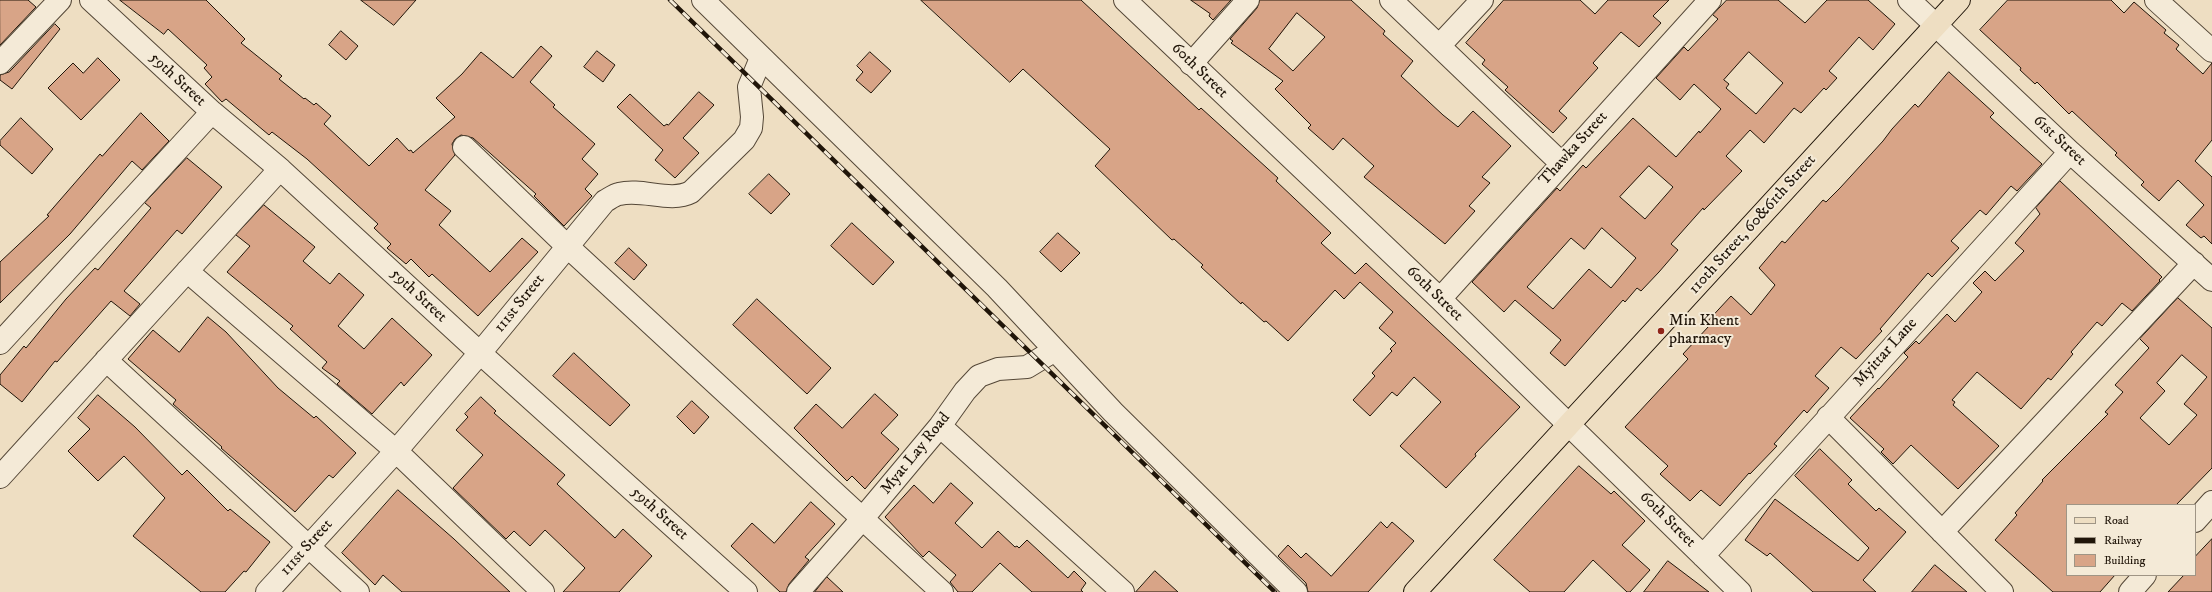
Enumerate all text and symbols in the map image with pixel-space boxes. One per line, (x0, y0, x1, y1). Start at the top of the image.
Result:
street label: 60th Street (1167, 39, 1231, 103)
street label: 59th Street (145, 49, 209, 111)
street label: Thawka Street (1536, 108, 1612, 190)
street label: 61st Street (2028, 112, 2090, 170)
street label: 110th Street, 60&61th Street (1685, 151, 1821, 299)
street label: 60th Street (1402, 262, 1466, 326)
street label: 59th Street (386, 265, 450, 327)
street label: 111st Street (491, 271, 549, 337)
place label: Min Khent pharmacy (1669, 312, 1739, 350)
street label: Myittar Lane (1850, 315, 1922, 391)
marker: Min Khent pharmacy (1656, 326, 1666, 336)
street label: Myat Lay Road (877, 409, 955, 499)
street label: 59th Street (626, 483, 692, 545)
street label: 60th Street (1635, 488, 1699, 552)
legend (2066, 504, 2196, 576)
text: Road (2104, 513, 2129, 528)
street label: 111st Street (277, 516, 337, 580)
text: Railway (2104, 533, 2142, 548)
text: Building (2104, 553, 2145, 568)

